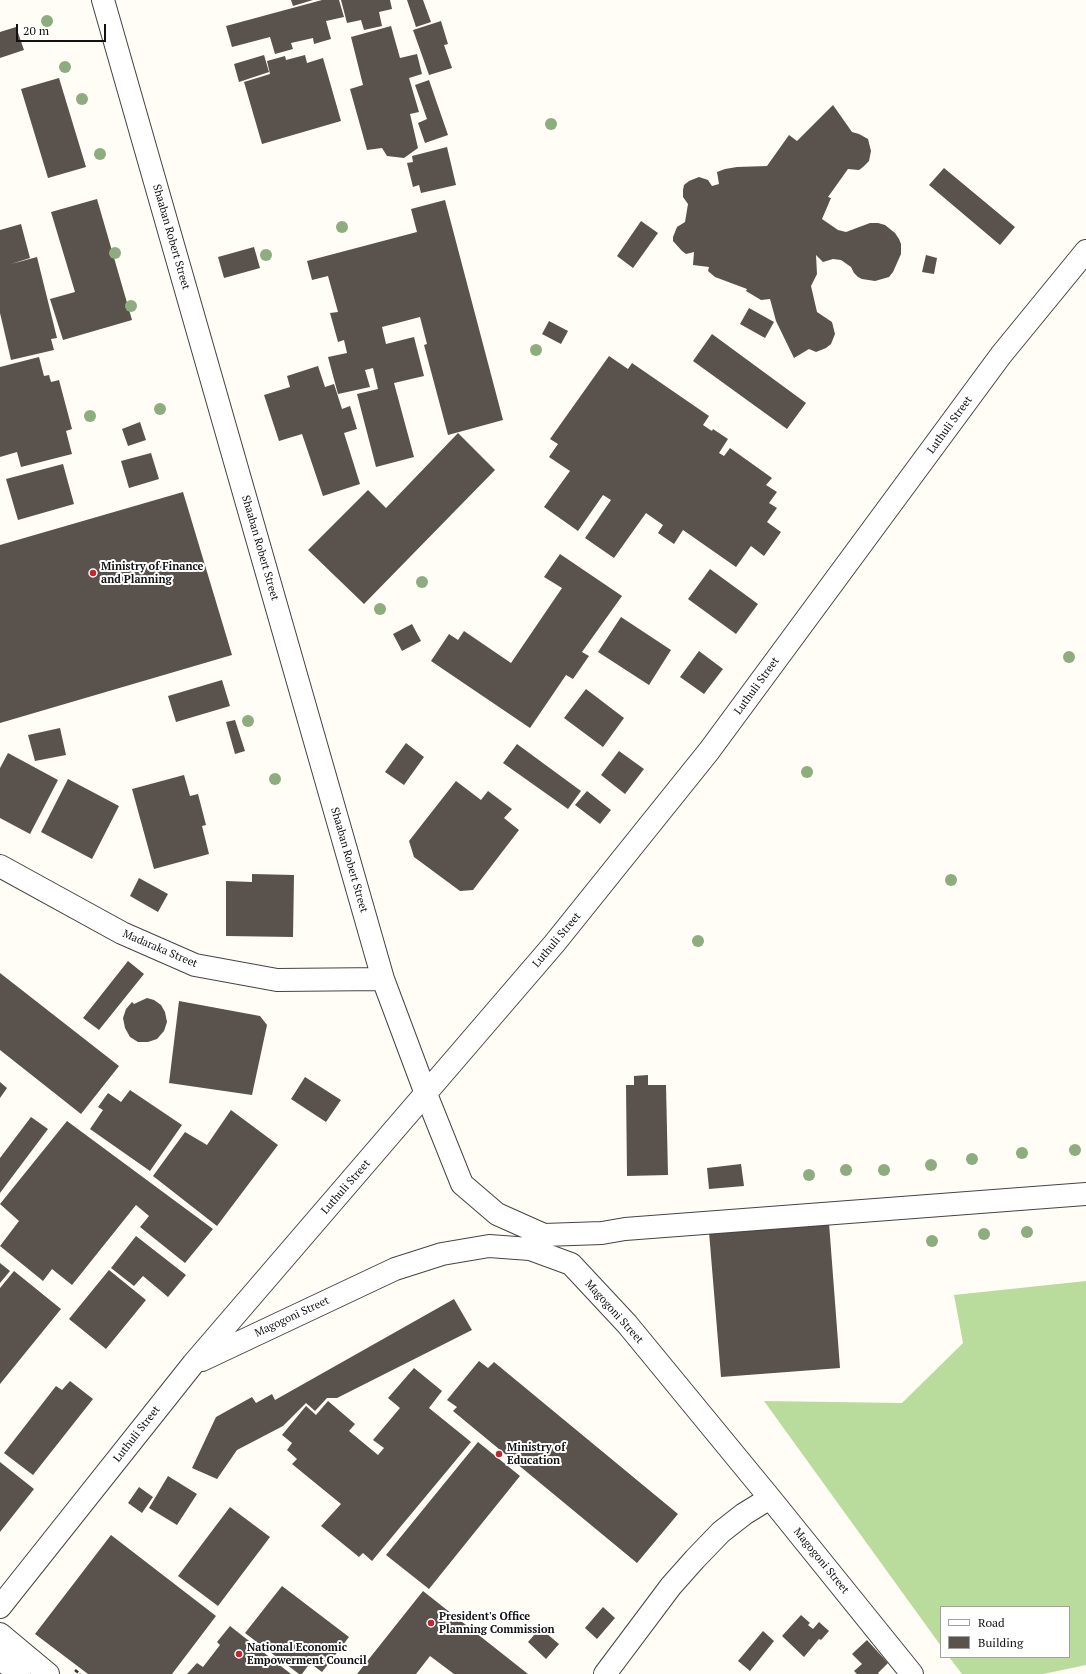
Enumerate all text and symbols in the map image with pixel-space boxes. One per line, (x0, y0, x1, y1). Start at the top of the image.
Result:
scale bar (18, 16, 108, 42)
text: 20 m (23, 23, 49, 38)
street label: Shaaban Robert Street (150, 183, 192, 291)
street label: Luthuli Street (925, 394, 975, 456)
street label: Shaaban Robert Street (239, 494, 281, 602)
place label: Ministry of Finance and Planning (101, 560, 204, 586)
marker: Ministry of Finance and Planning (88, 568, 98, 578)
street label: Luthuli Street (732, 655, 782, 717)
street label: Shaaban Robert Street (328, 806, 370, 914)
street label: Luthuli Street (530, 910, 584, 970)
street label: Madaraka Street (121, 927, 199, 971)
street label: Luthuli Street (319, 1157, 373, 1217)
street label: Magogoni Street (582, 1278, 646, 1346)
street label: Magogoni Street (253, 1294, 331, 1340)
street label: Luthuli Street (111, 1403, 163, 1465)
place label: Ministry of Education (507, 1441, 565, 1467)
marker: Ministry of Education (494, 1449, 504, 1459)
street label: Magogoni Street (790, 1525, 852, 1597)
legend (940, 1606, 1070, 1658)
place label: President's Office Planning Commission (439, 1610, 555, 1636)
text: Road (978, 1615, 1005, 1630)
marker: President's Office Planning Commission (426, 1618, 436, 1628)
text: Building (978, 1635, 1023, 1650)
place label: National Economic Empowerment Council (247, 1641, 367, 1667)
marker: National Economic Empowerment Council (234, 1649, 244, 1659)

